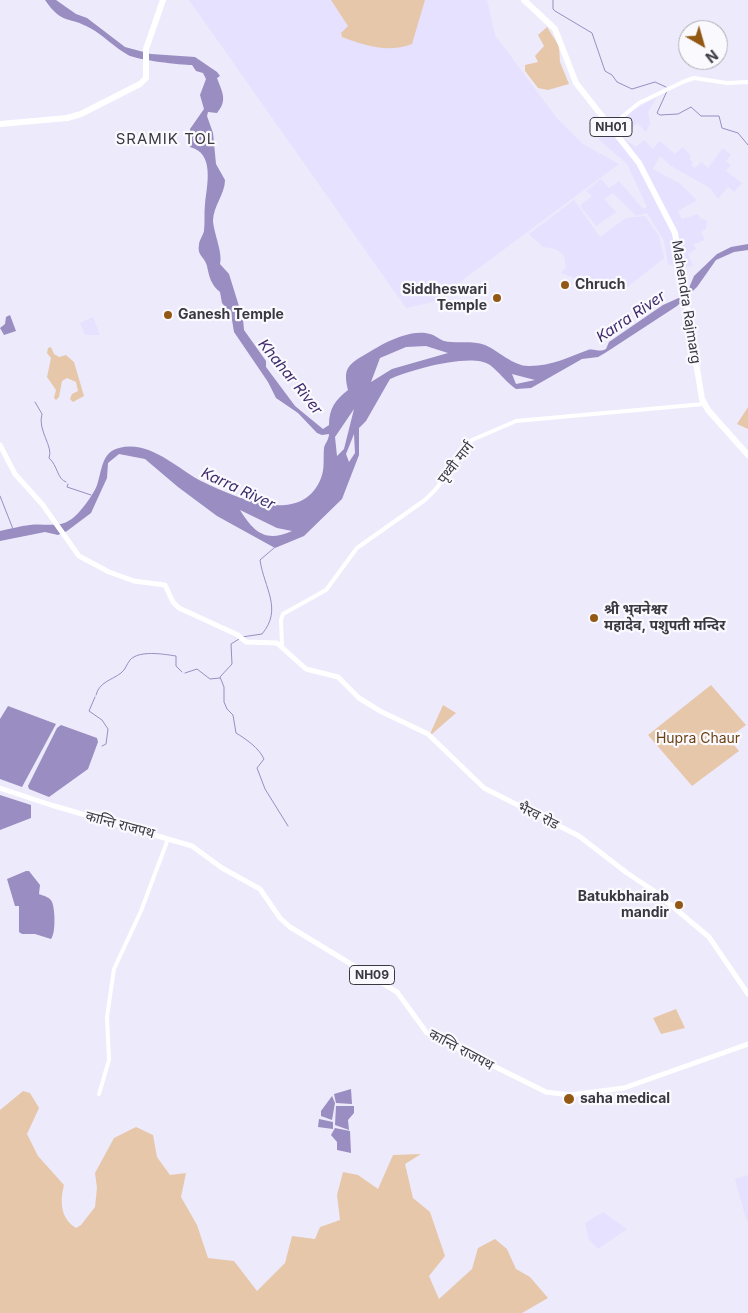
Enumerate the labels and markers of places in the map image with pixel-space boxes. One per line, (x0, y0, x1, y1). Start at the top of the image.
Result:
place label: Chruch (575, 277, 625, 293)
marker: Chruch (559, 279, 571, 291)
place label: Siddheswari Temple (402, 282, 487, 314)
marker: Siddheswari Temple (491, 292, 503, 304)
place label: Ganesh Temple (178, 307, 284, 323)
marker: Ganesh Temple (162, 309, 174, 321)
place label: श्री भुवनेश्वर महादेव, पशुपती मन्दिर (604, 602, 725, 634)
marker: श्री भुवनेश्वर महादेव, पशुपती मन्दिर (588, 612, 600, 624)
place label: Batukbhairab mandir (578, 889, 669, 922)
marker: Batukbhairab mandir (673, 899, 685, 911)
place label: saha medical (580, 1091, 670, 1107)
marker: saha medical (562, 1092, 576, 1106)

